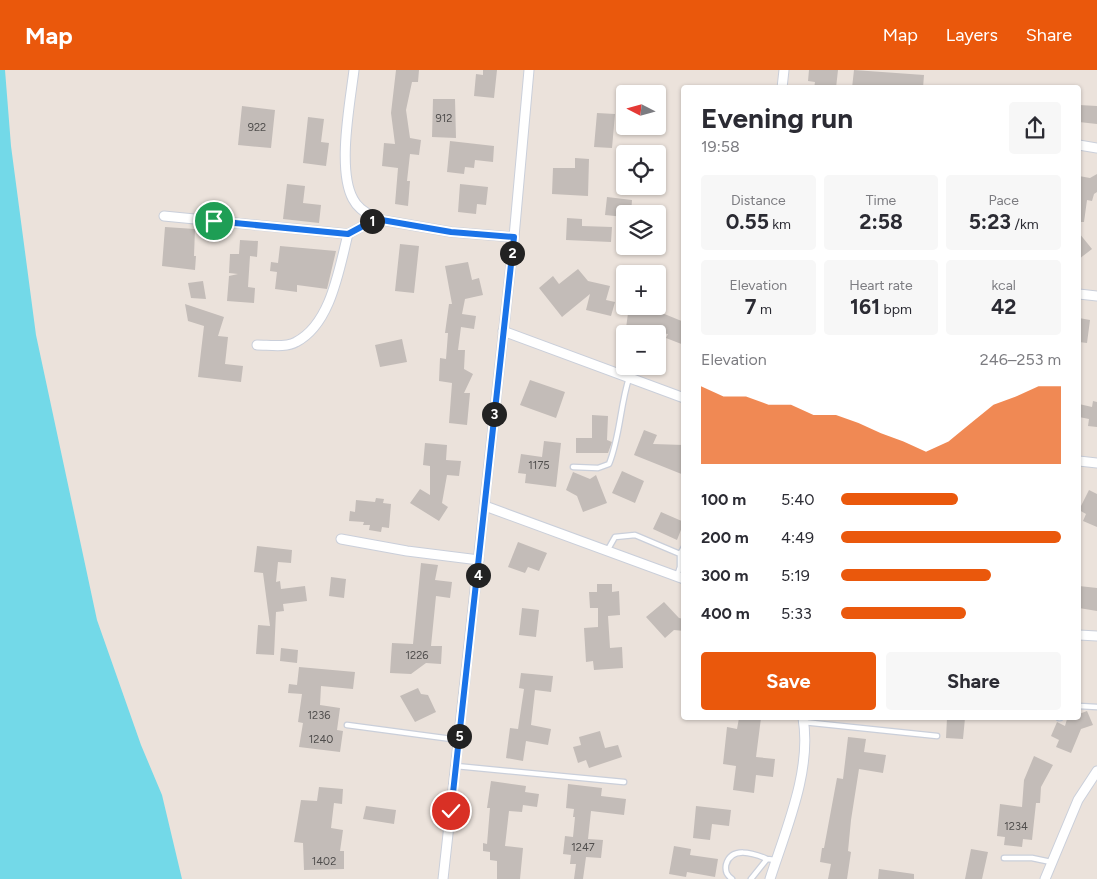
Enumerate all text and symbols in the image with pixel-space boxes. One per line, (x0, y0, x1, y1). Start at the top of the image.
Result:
text: Map (25, 21, 73, 50)
text: Map (883, 24, 918, 46)
text: Layers (946, 24, 998, 46)
text: Share (1026, 24, 1072, 46)
north arrow (616, 85, 666, 135)
map controls (616, 85, 666, 375)
text: Evening run (701, 101, 853, 135)
button: share (1009, 102, 1061, 154)
house number: 912 (436, 112, 452, 125)
house number: 922 (248, 121, 266, 134)
text: 19:58 (701, 137, 740, 156)
button: locate (616, 145, 666, 195)
text: Distance (731, 192, 786, 209)
text: Time (866, 192, 896, 209)
text: Pace (988, 192, 1019, 209)
pin (193, 200, 235, 242)
button: layers (616, 205, 666, 255)
icon: arrive (200, 207, 228, 235)
pin: 1 (360, 208, 384, 234)
text: 0.55 (726, 209, 769, 234)
text: 2:58 (859, 209, 903, 234)
text: 5:23 (969, 209, 1011, 234)
text: 1 (370, 213, 375, 230)
text: km (769, 216, 791, 233)
text: /km (1011, 216, 1039, 233)
pin: 2 (500, 240, 524, 266)
text: 2 (508, 245, 517, 262)
button: + (616, 265, 666, 315)
text: Elevation (730, 277, 787, 294)
text: Heart rate (849, 277, 913, 294)
text: kcal (991, 277, 1016, 294)
text: 7 (745, 294, 756, 319)
text: 161 (850, 294, 880, 319)
text: 42 (991, 294, 1016, 319)
text: m (756, 301, 772, 318)
text: bpm (880, 301, 912, 318)
button: − (616, 325, 666, 375)
text: Elevation (701, 350, 767, 369)
text: 246–253 m (980, 350, 1061, 369)
pin: 3 (482, 402, 506, 426)
text: 3 (491, 406, 498, 423)
house number: 1175 (528, 459, 550, 472)
text: 100 m (701, 490, 746, 509)
text: 5:40 (781, 490, 814, 509)
text: 200 m (701, 528, 749, 547)
text: 4:49 (781, 528, 814, 547)
pin: 4 (466, 562, 490, 588)
text: 300 m (701, 566, 748, 585)
text: 5:19 (781, 566, 810, 585)
text: 4 (474, 567, 483, 584)
text: 400 m (701, 604, 750, 623)
text: 5:33 (781, 604, 812, 623)
house number: 1226 (405, 649, 429, 662)
button: Save (701, 652, 876, 710)
button: Share (886, 652, 1061, 710)
house number: 1236 (308, 709, 330, 722)
pin: 5 (446, 724, 472, 748)
text: 5 (455, 728, 464, 745)
house number: 1240 (309, 733, 333, 746)
pin (430, 790, 472, 832)
icon: check (437, 797, 465, 825)
house number: 1234 (1004, 820, 1028, 833)
house number: 1247 (571, 841, 595, 854)
house number: 1402 (312, 855, 336, 868)

